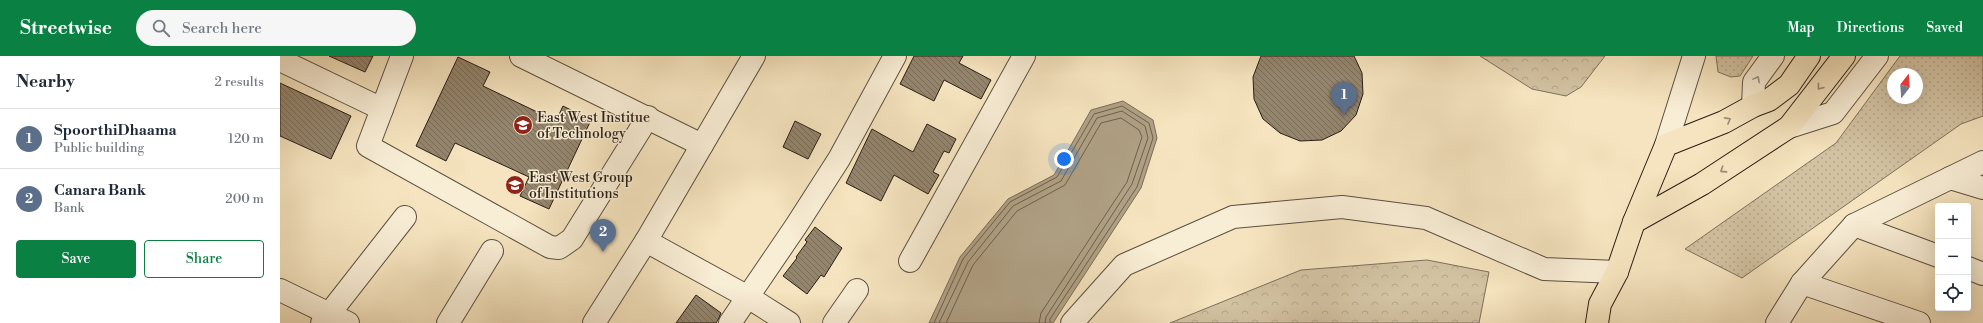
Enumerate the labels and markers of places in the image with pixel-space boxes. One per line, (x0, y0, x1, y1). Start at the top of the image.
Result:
pin: 1 (1331, 82, 1357, 115)
place label: East West Institue of Technology (537, 109, 650, 143)
school or university icon: East West Institue of Technology (512, 114, 534, 136)
place label: East West Group of Institutions (529, 169, 633, 203)
school or university icon: East West Group of Institutions (504, 174, 526, 196)
pin: 2 (590, 219, 616, 252)

